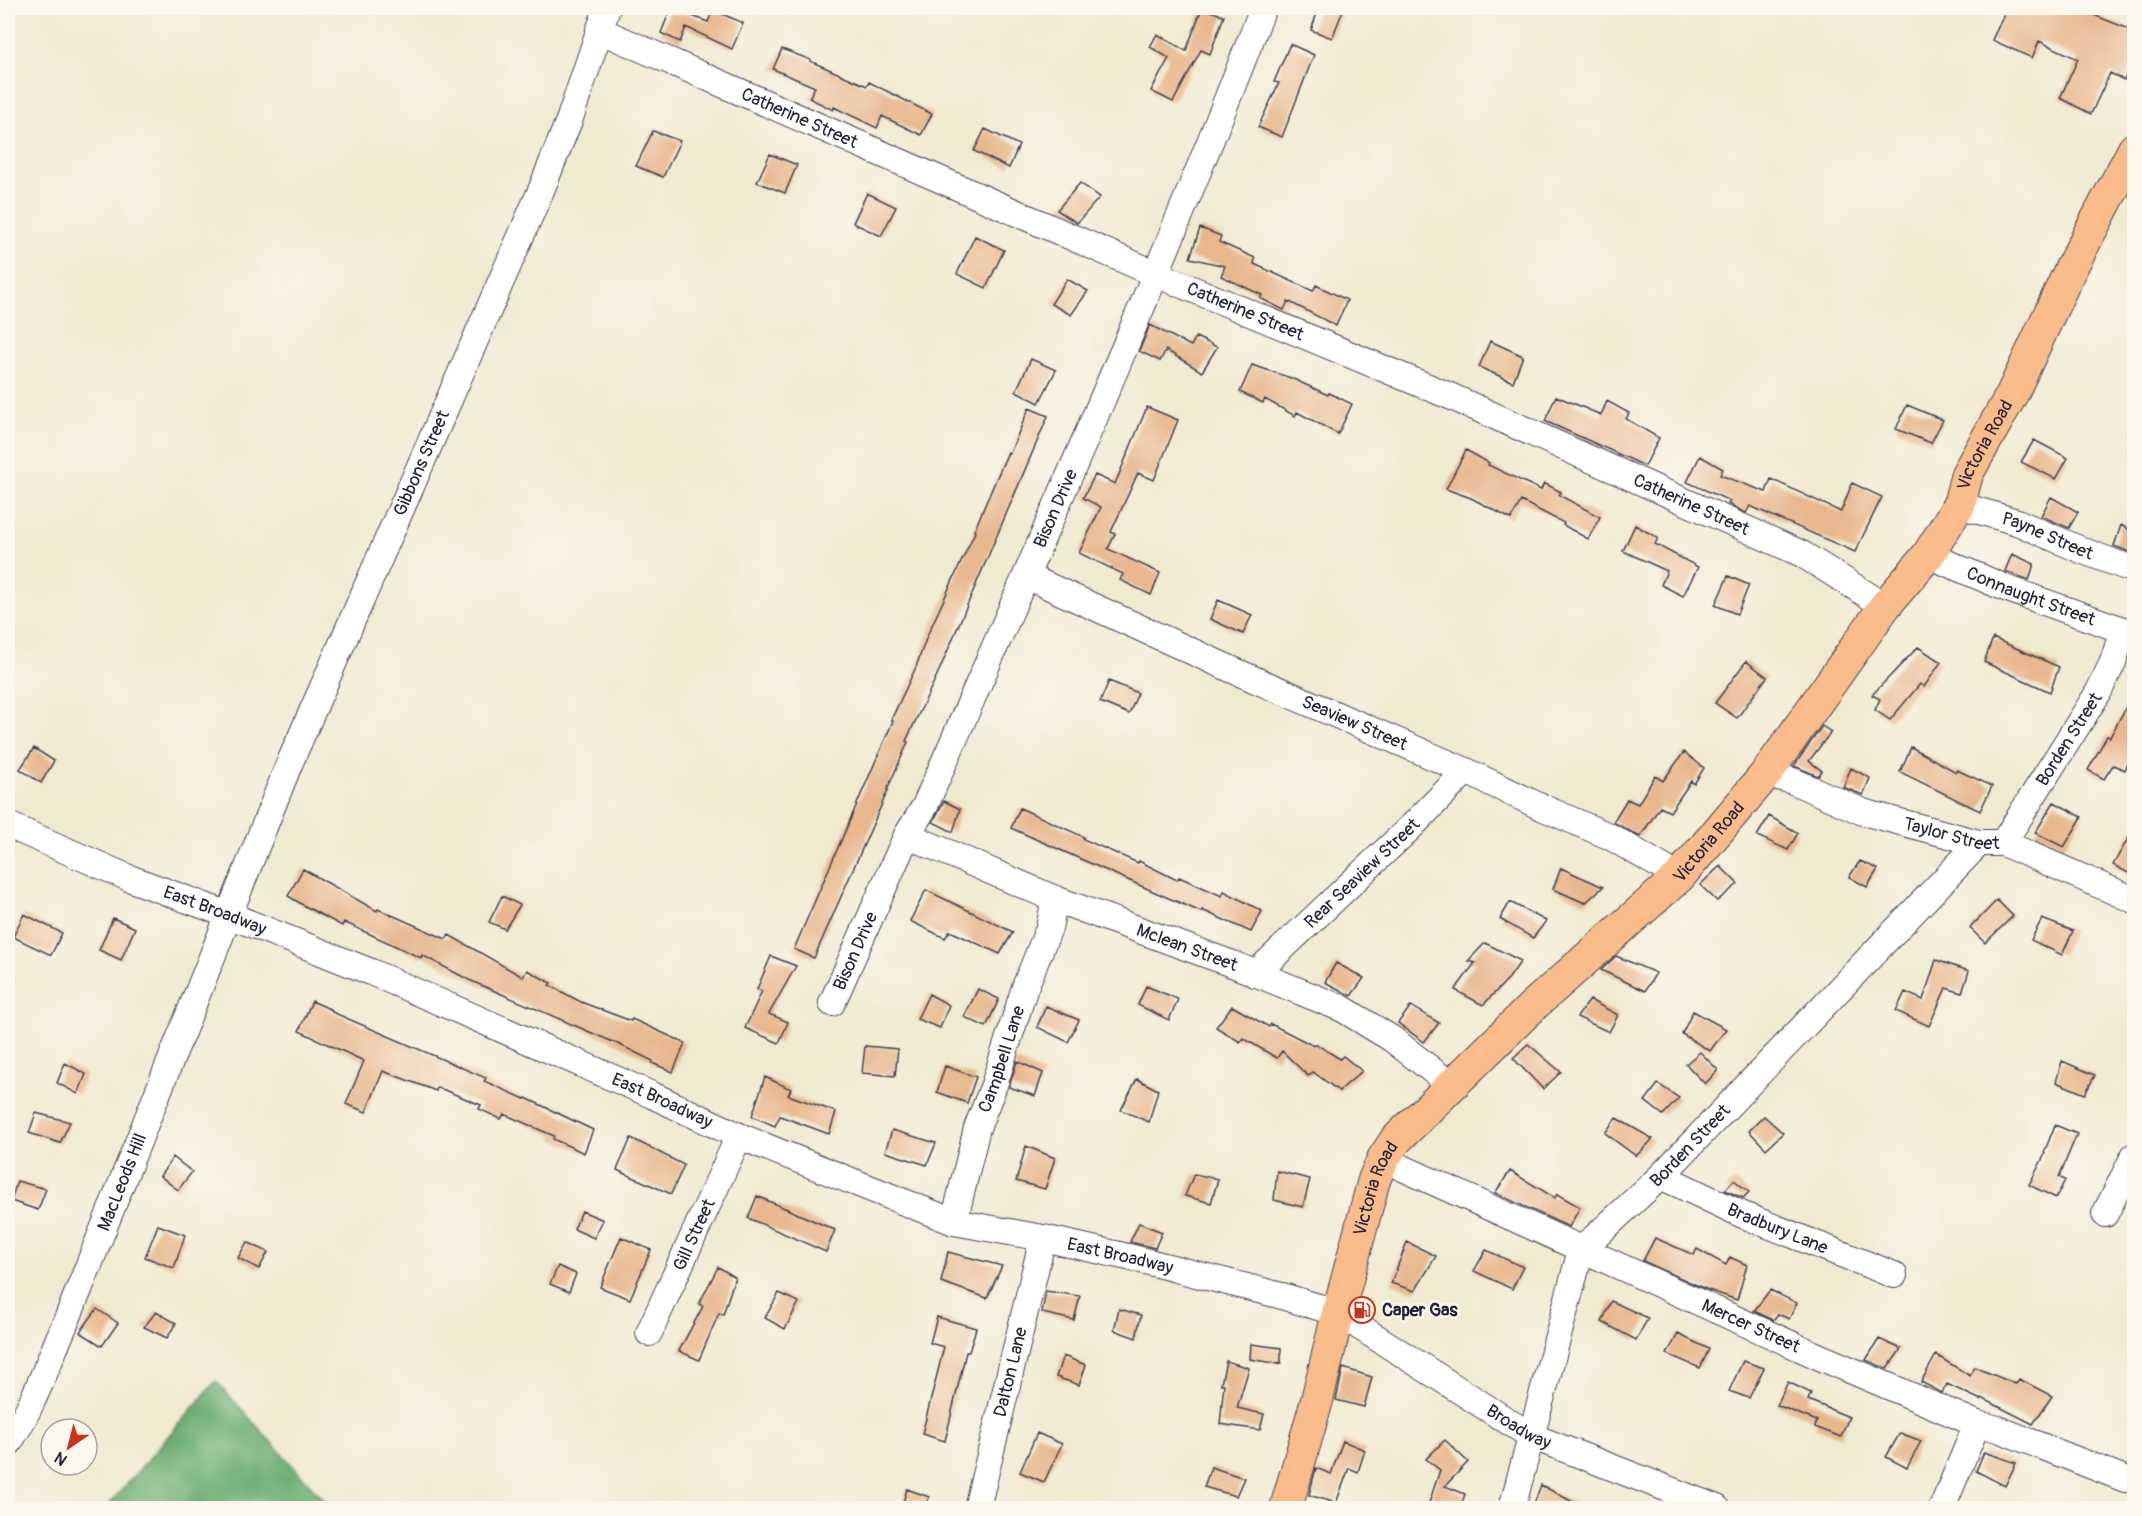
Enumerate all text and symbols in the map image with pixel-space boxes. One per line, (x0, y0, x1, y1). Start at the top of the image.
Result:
street label: Catherine Street (738, 82, 862, 154)
street label: Catherine Street (1183, 277, 1308, 346)
street label: Victoria Road (1952, 396, 2018, 492)
street label: Gibbons Street (388, 406, 455, 519)
street label: Bison Drive (1028, 465, 1083, 551)
street label: Catherine Street (1630, 468, 1754, 541)
street label: Payne Street (1999, 507, 2097, 565)
street label: Connaught Street (1963, 561, 2099, 631)
street label: Borden Street (2031, 687, 2107, 790)
street label: Seaview Street (1298, 690, 1412, 756)
street label: Victoria Road (1668, 796, 1750, 887)
street label: Taylor Street (1901, 812, 2000, 855)
street label: Rear Seaview Street (1299, 813, 1425, 933)
street label: East Broadway (160, 880, 270, 940)
street label: Bison Drive (828, 908, 883, 994)
street label: Mclean Street (1133, 918, 1242, 977)
street label: Campbell Lane (973, 1003, 1030, 1116)
street label: East Broadway (608, 1067, 717, 1134)
street label: Borden Street (1645, 1099, 1736, 1192)
street label: MacLeods Hill (92, 1130, 152, 1234)
street label: Victoria Road (1348, 1137, 1403, 1238)
street label: Gill Street (668, 1195, 721, 1274)
street label: Bradbury Lane (1723, 1198, 1832, 1259)
street label: East Broadway (1065, 1232, 1176, 1279)
street label: Mercer Street (1698, 1294, 1804, 1358)
fuel station icon: Caper Gas (1347, 1295, 1377, 1325)
place label: Caper Gas (1382, 1299, 1458, 1322)
street label: Dalton Lane (988, 1325, 1032, 1419)
street label: Broadway (1482, 1399, 1555, 1454)
north arrow (39, 1417, 99, 1477)
text: N (51, 1447, 71, 1470)

